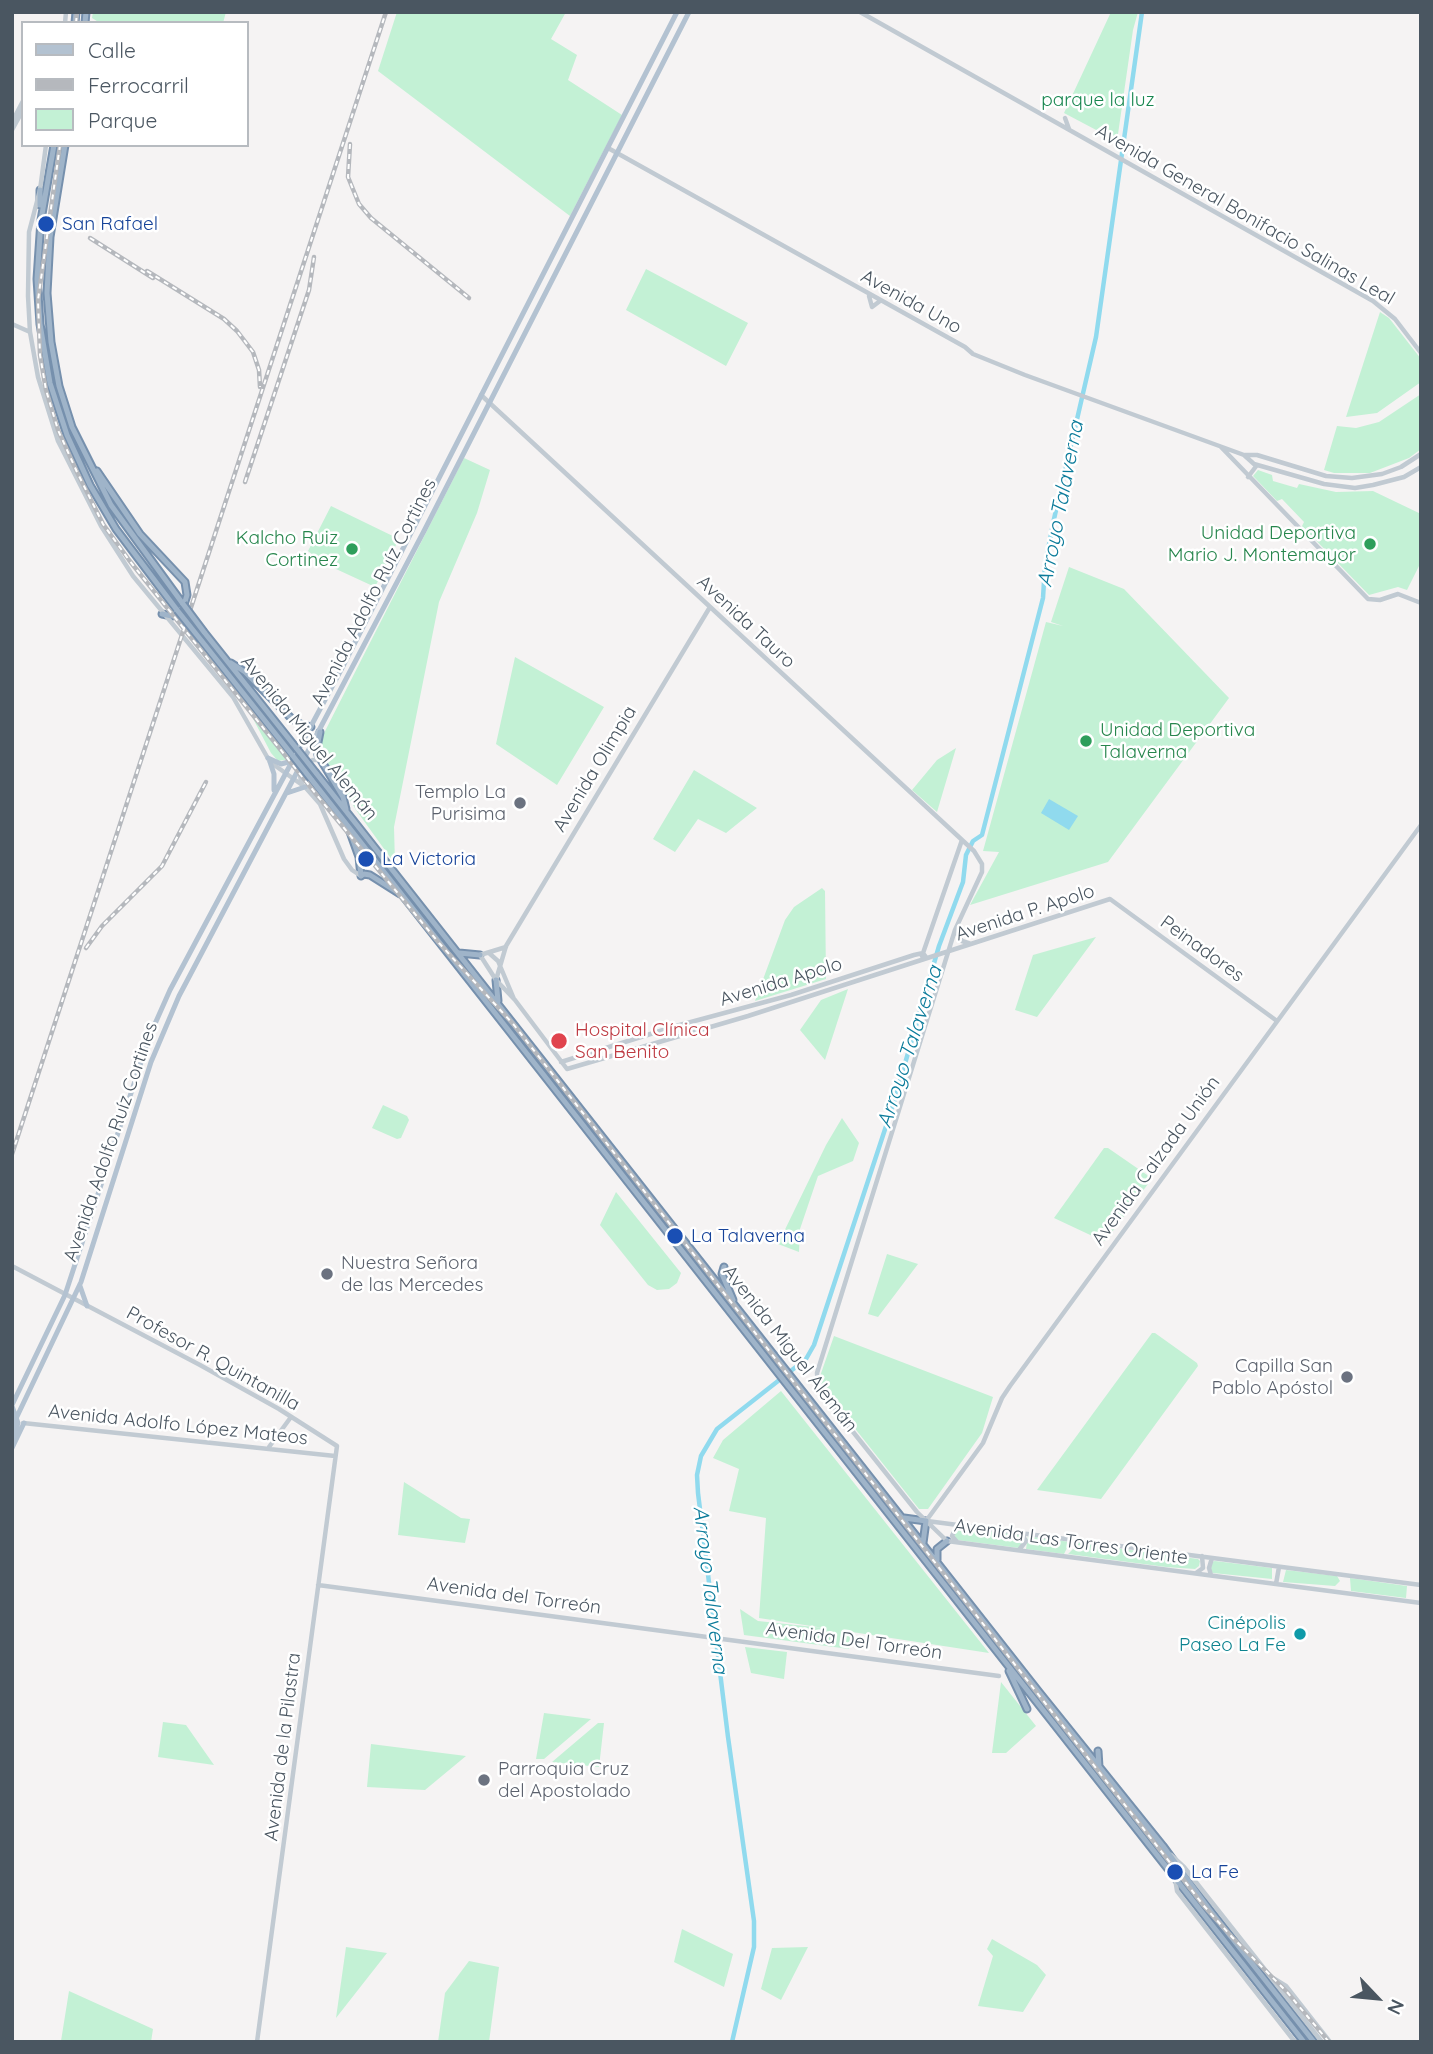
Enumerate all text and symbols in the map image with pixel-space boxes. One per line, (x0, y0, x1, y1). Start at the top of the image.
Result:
legend (21, 21, 248, 147)
text: Calle (88, 37, 136, 63)
text: Ferrocarril (88, 72, 189, 98)
park label: parque la luz (1041, 89, 1155, 111)
text: Parque (88, 107, 157, 133)
street label: Avenida General Bonifacio Salinas Leal (1091, 120, 1399, 310)
place label: San Rafael (62, 213, 158, 235)
marker: San Rafael (36, 214, 56, 234)
street label: Avenida Uno (857, 265, 965, 339)
water label: Arroyo Talaverna (1033, 419, 1089, 589)
street label: Avenida Adolfo Ruíz Cortines (307, 474, 441, 710)
place label: Unidad Deportiva Mario J. Montemayor (1168, 522, 1356, 566)
place label: Kalcho Ruiz Cortinez (236, 527, 338, 571)
marker: Unidad Deportiva Mario J. Montemayor (1362, 536, 1378, 552)
marker: Kalcho Ruiz Cortinez (344, 541, 360, 557)
street label: Avenida Tauro (692, 571, 800, 673)
street label: Avenida Miguel Alemán (236, 651, 382, 825)
street label: Avenida Olimpia (548, 702, 642, 836)
place label: Unidad Deportiva Talaverna (1100, 719, 1255, 763)
marker: Unidad Deportiva Talaverna (1078, 733, 1094, 749)
place label: Templo La Purisima (415, 781, 506, 825)
marker: Templo La Purisima (512, 795, 528, 811)
place label: La Victoria (382, 848, 476, 870)
marker: La Victoria (356, 849, 376, 869)
street label: Avenida P. Apolo (953, 880, 1097, 946)
street label: Peinadores (1156, 911, 1248, 987)
street label: Avenida Apolo (717, 953, 845, 1011)
water label: Arroyo Talaverna (872, 963, 948, 1131)
street label: Avenida Adolfo Ruíz Cortines (59, 1019, 163, 1265)
place label: Hospital Clínica San Benito (575, 1019, 709, 1063)
marker: Hospital Clínica San Benito (549, 1031, 569, 1051)
street label: Avenida Calzada Unión (1087, 1072, 1225, 1250)
place label: La Talaverna (691, 1225, 805, 1247)
marker: La Talaverna (665, 1226, 685, 1246)
place label: Nuestra Señora de las Mercedes (341, 1252, 483, 1296)
street label: Avenida Miguel Alemán (718, 1261, 862, 1437)
marker: Nuestra Señora de las Mercedes (319, 1266, 335, 1282)
street label: Profesor R. Quintanilla (122, 1302, 304, 1416)
place label: Capilla San Pablo Apóstol (1212, 1355, 1333, 1399)
marker: Capilla San Pablo Apóstol (1339, 1369, 1355, 1385)
street label: Avenida Adolfo López Mateos (47, 1400, 309, 1450)
water label: Arroyo Talaverna (687, 1505, 733, 1675)
street label: Avenida Las Torres Oriente (953, 1514, 1189, 1570)
street label: Avenida del Torreón (425, 1572, 603, 1620)
place label: Cinépolis Paseo La Fe (1179, 1612, 1286, 1656)
street label: Avenida Del Torreón (764, 1617, 944, 1665)
marker: Cinépolis Paseo La Fe (1292, 1626, 1308, 1642)
street label: Avenida de la Pilastra (260, 1652, 306, 1842)
place label: Parroquia Cruz del Apostolado (498, 1758, 631, 1802)
marker: Parroquia Cruz del Apostolado (476, 1772, 492, 1788)
place label: La Fe (1191, 1861, 1239, 1883)
marker: La Fe (1165, 1862, 1185, 1882)
north arrow (1342, 1963, 1412, 2033)
text: N (1382, 1996, 1410, 2019)

